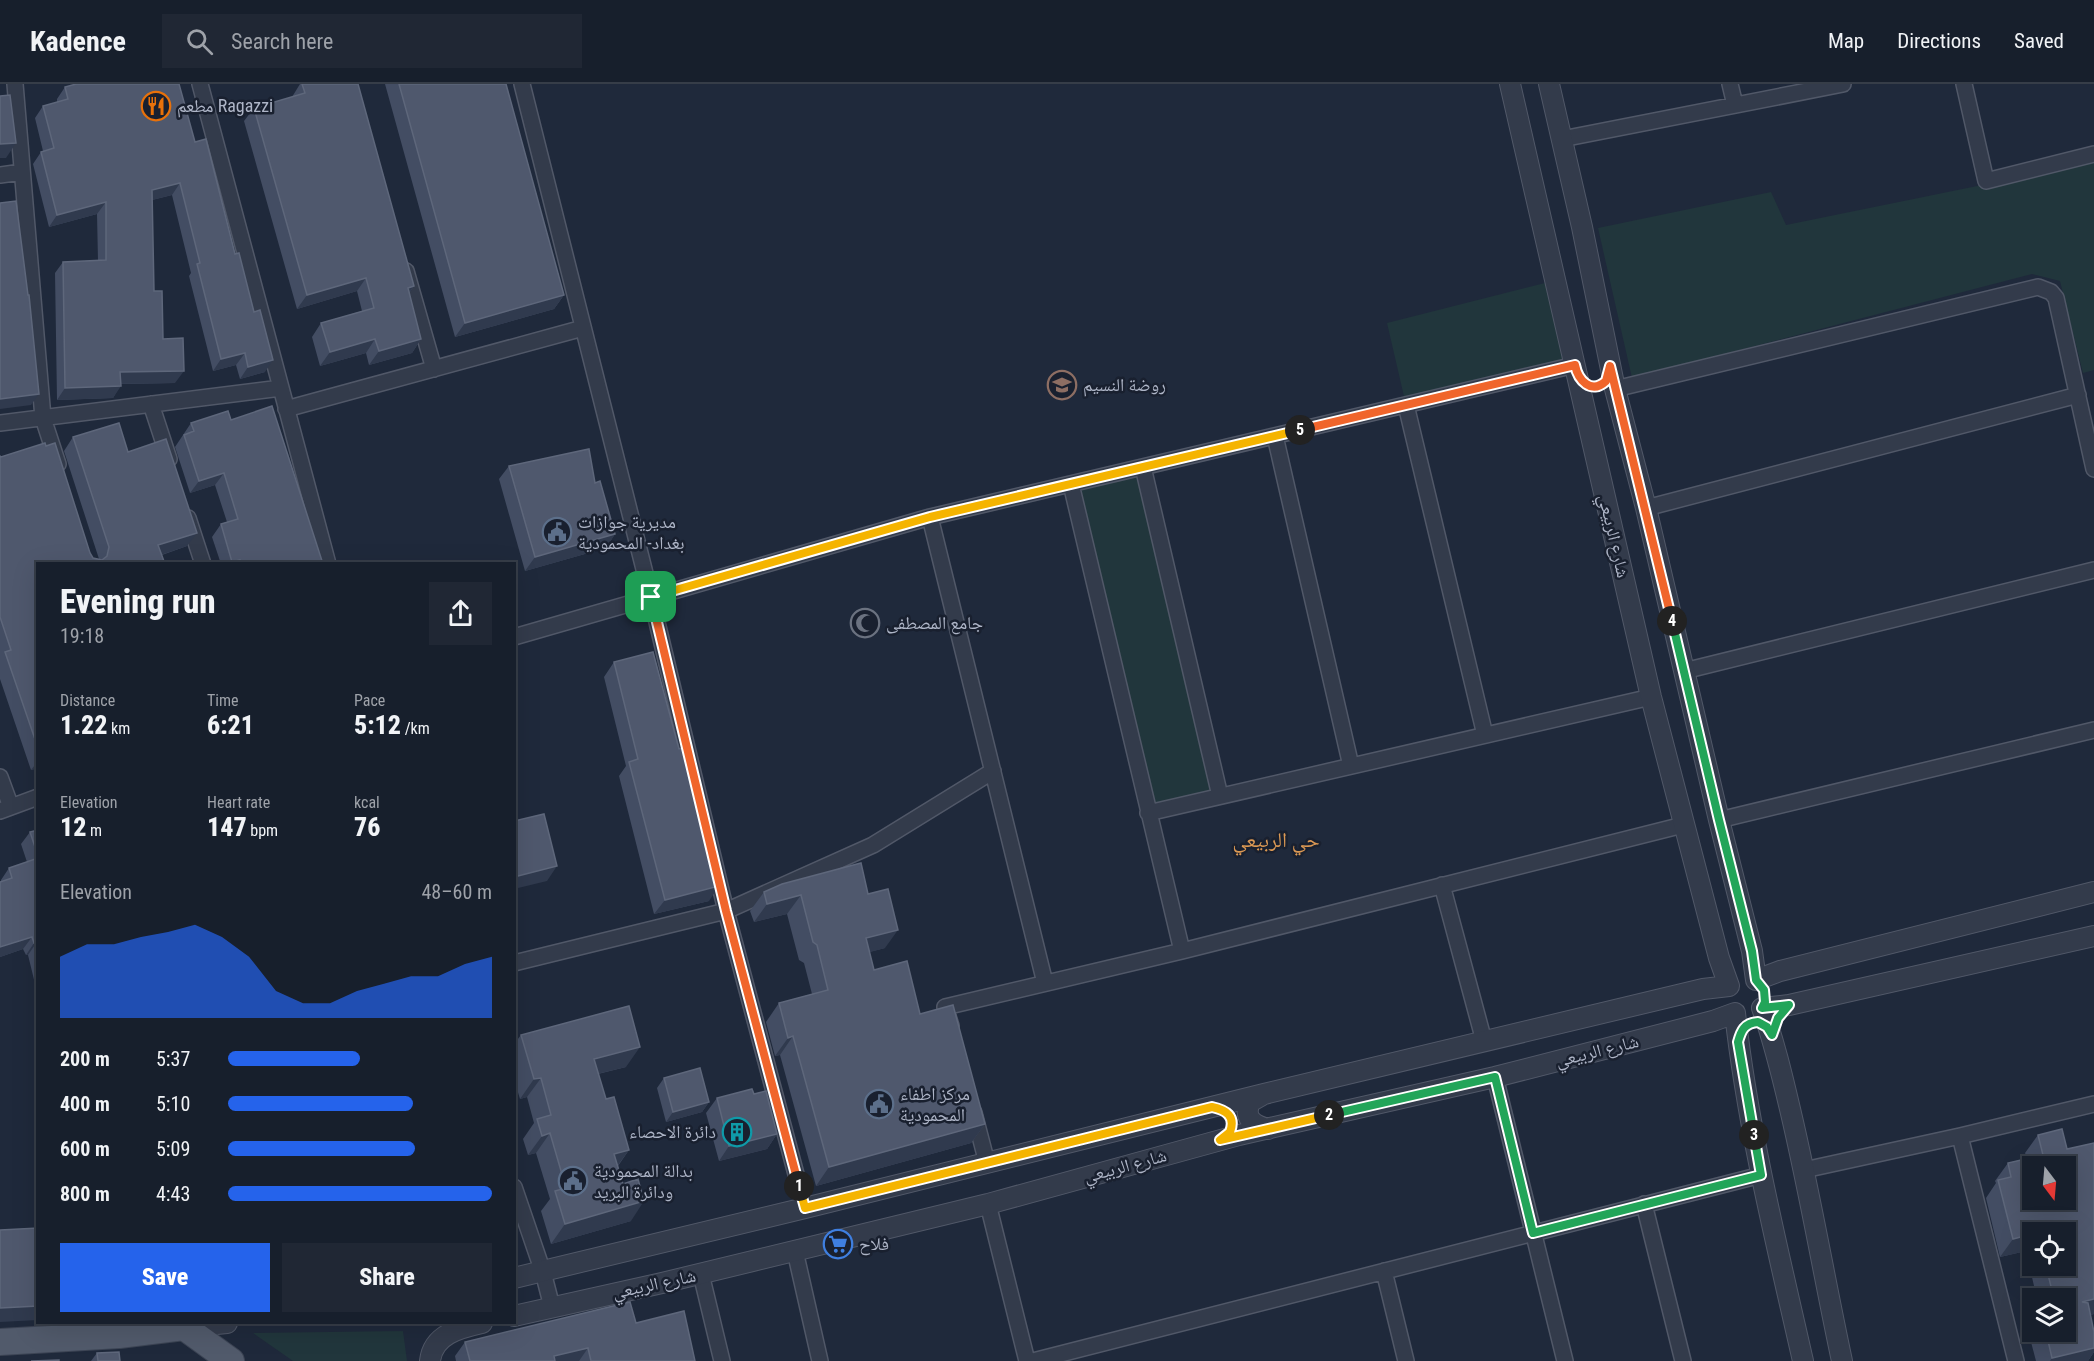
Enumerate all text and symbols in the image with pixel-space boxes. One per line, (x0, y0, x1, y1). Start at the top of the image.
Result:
search box (162, 14, 582, 68)
text: Kadence (30, 25, 126, 58)
icon: search (183, 25, 216, 58)
text: Search here (231, 29, 333, 54)
text: Map (1828, 29, 1864, 53)
text: Directions (1897, 29, 1981, 53)
text: Saved (2014, 29, 2064, 53)
restaurant icon: مطعم Ragazzi (140, 90, 172, 122)
place label: مطعم Ragazzi (177, 95, 273, 118)
school or university icon: روضة النسيم (1046, 369, 1078, 401)
place label: روضة النسيم (1083, 374, 1166, 397)
pin: 5 (1285, 415, 1315, 445)
text: 5 (1296, 420, 1304, 439)
street label: شارع الربيعي (1590, 492, 1634, 581)
place label: مديرية جوازات بغداد- المحمودية (578, 511, 684, 554)
public building icon: مديرية جوازات بغداد- المحمودية (541, 516, 573, 548)
pin (625, 571, 676, 622)
icon: arrive (634, 580, 667, 613)
text: Evening run (60, 582, 216, 621)
button: share (429, 582, 492, 645)
pin: 4 (1657, 606, 1687, 636)
mosque icon: جامع المصطفى (849, 607, 881, 639)
text: 4 (1668, 611, 1676, 630)
place label: جامع المصطفى (886, 612, 983, 635)
text: 19:18 (60, 624, 104, 648)
text: Distance (60, 691, 115, 710)
text: Time (207, 691, 239, 710)
text: Pace (354, 691, 385, 710)
text: 1.22 (60, 710, 107, 740)
text: 6:21 (207, 710, 254, 740)
text: 5:12 (354, 710, 401, 740)
text: km (107, 719, 130, 738)
text: /km (401, 719, 430, 738)
text: Elevation (60, 793, 118, 812)
text: Heart rate (207, 793, 270, 812)
text: kcal (354, 793, 380, 812)
text: 12 (60, 812, 86, 842)
text: 147 (207, 812, 247, 842)
text: 76 (354, 812, 380, 842)
text: m (86, 821, 102, 840)
text: bpm (247, 821, 278, 840)
district label: حي الربيعي (1233, 828, 1320, 856)
text: Elevation (60, 880, 132, 904)
text: 48–60 m (421, 880, 492, 904)
street label: شارع الربيعي (1553, 1030, 1642, 1075)
text: 200 m (60, 1047, 110, 1071)
text: 5:37 (156, 1047, 190, 1071)
place label: مركز اطفاء المحمودية (900, 1083, 970, 1125)
public building icon: مركز اطفاء المحمودية (863, 1088, 895, 1120)
text: 400 m (60, 1092, 110, 1116)
text: 5:10 (156, 1092, 190, 1116)
pin: 2 (1314, 1100, 1344, 1130)
text: 2 (1325, 1105, 1333, 1124)
building icon: دائرة الاحصاء (721, 1116, 753, 1148)
pin: 3 (1739, 1120, 1769, 1150)
place label: دائرة الاحصاء (629, 1121, 716, 1142)
text: 3 (1750, 1125, 1758, 1144)
text: 600 m (60, 1137, 110, 1161)
text: 5:09 (156, 1137, 190, 1161)
street label: شارع الربيعي (1081, 1144, 1170, 1191)
north arrow (2022, 1156, 2076, 1210)
map controls (2022, 1156, 2076, 1342)
place label: بدالة المحمودية ودائرة البريد (594, 1160, 693, 1203)
public building icon: بدالة المحمودية ودائرة البريد (557, 1165, 589, 1197)
pin: 1 (784, 1171, 814, 1201)
text: 1 (795, 1176, 803, 1195)
text: 800 m (60, 1182, 110, 1206)
text: 4:43 (156, 1182, 190, 1206)
button: locate (2022, 1222, 2076, 1276)
supermarket icon: فلاح (822, 1228, 854, 1260)
place label: فلاح (859, 1233, 889, 1256)
button: Save (60, 1243, 270, 1312)
button: Share (282, 1243, 492, 1312)
street label: شارع الربيعي (610, 1264, 699, 1307)
button: layers (2022, 1288, 2076, 1342)

